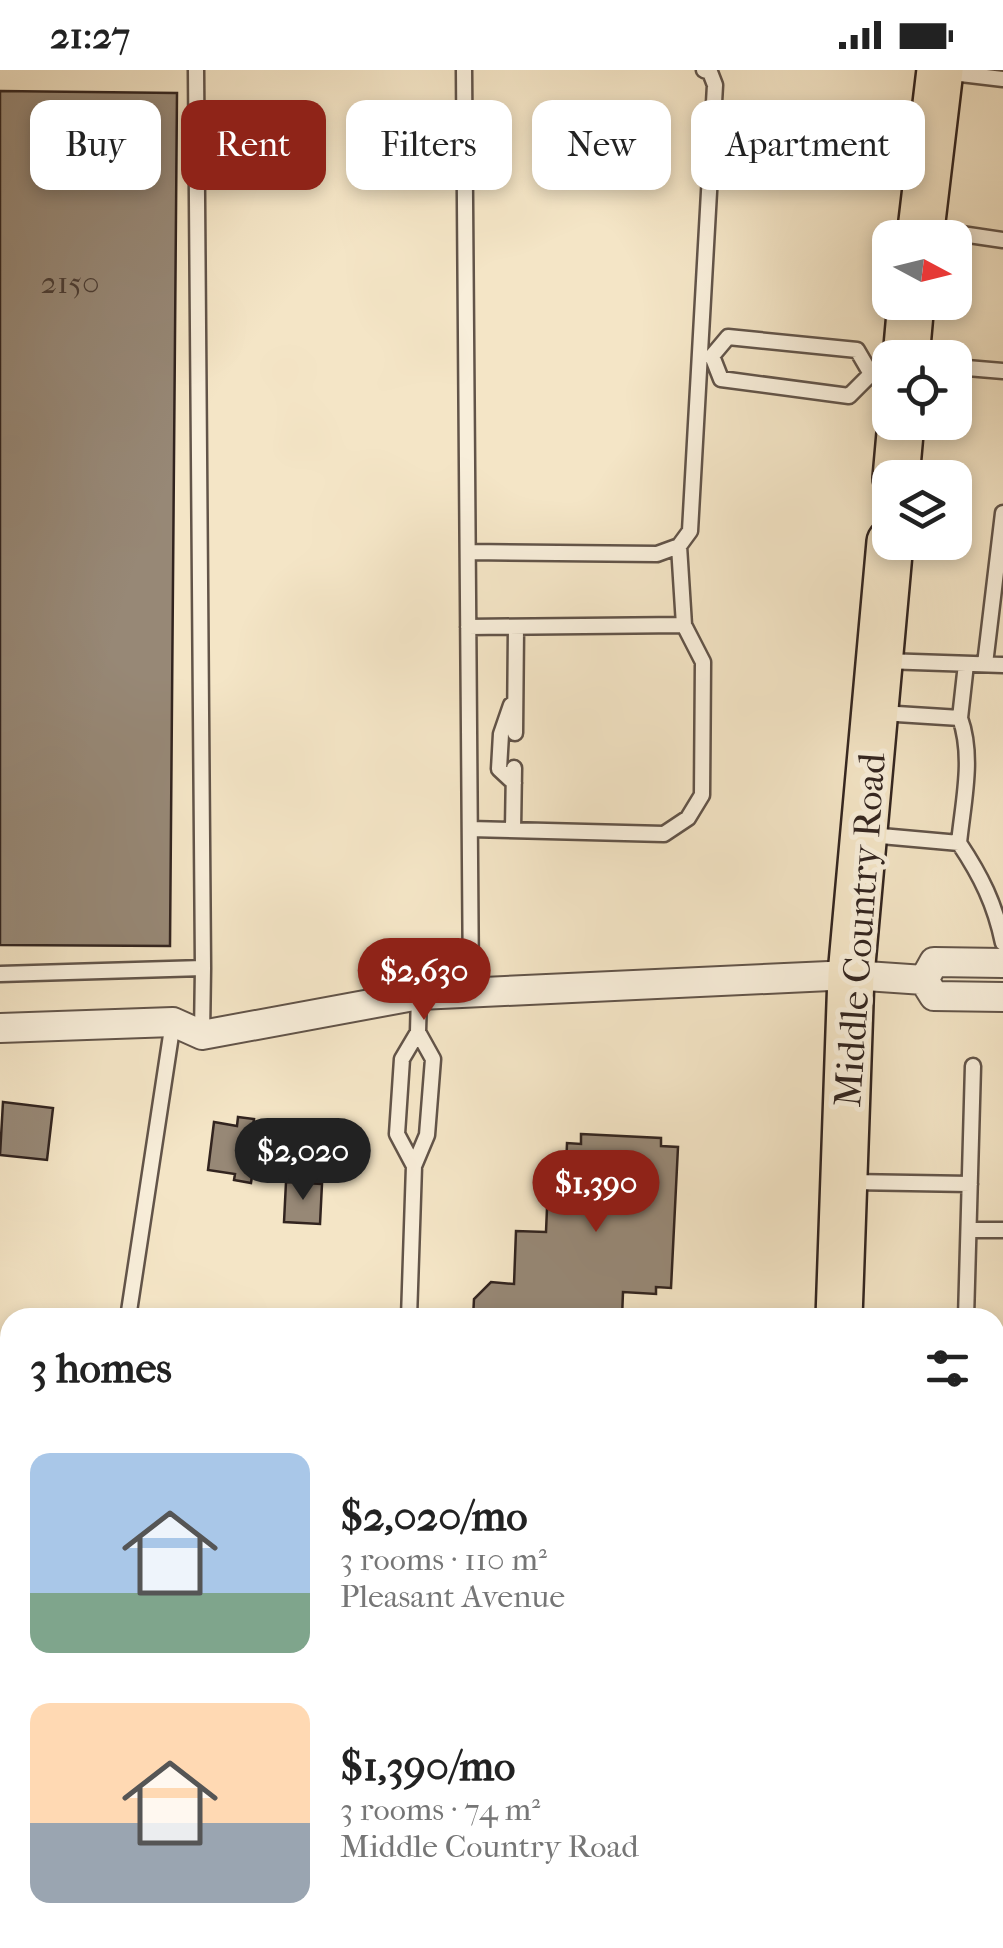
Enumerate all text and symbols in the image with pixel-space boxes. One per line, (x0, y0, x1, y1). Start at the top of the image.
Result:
text: 21:27 (50, 13, 130, 58)
chip: Buy (30, 100, 161, 190)
chip: Rent (181, 100, 326, 190)
chip: Filters (346, 100, 512, 190)
chip: New (532, 100, 671, 190)
chip: Apartment (691, 100, 925, 190)
north arrow (872, 220, 972, 320)
map controls (872, 220, 972, 560)
house number: 2150 (40, 264, 100, 301)
button: locate (872, 340, 972, 440)
button: layers (872, 460, 972, 560)
street label: Middle Country Road (825, 751, 895, 1109)
pin: $2,630 (343, 938, 505, 1023)
text: $2,630 (380, 952, 468, 989)
pin: $2,020 (222, 1118, 384, 1203)
text: $2,020 (257, 1132, 349, 1169)
pin: $1,390 (515, 1150, 677, 1235)
text: $1,390 (554, 1164, 638, 1201)
icon: filters (920, 1341, 975, 1396)
text: 3 homes (30, 1344, 172, 1393)
text: $2,020/mo (340, 1492, 528, 1541)
icon: home (110, 1493, 230, 1613)
text: 3 rooms · 110 m² (340, 1541, 547, 1578)
text: Pleasant Avenue (340, 1578, 565, 1615)
text: $1,390/mo (340, 1742, 515, 1791)
icon: home (110, 1743, 230, 1863)
text: 3 rooms · 74 m² (340, 1791, 540, 1828)
text: Middle Country Road (340, 1828, 639, 1865)

